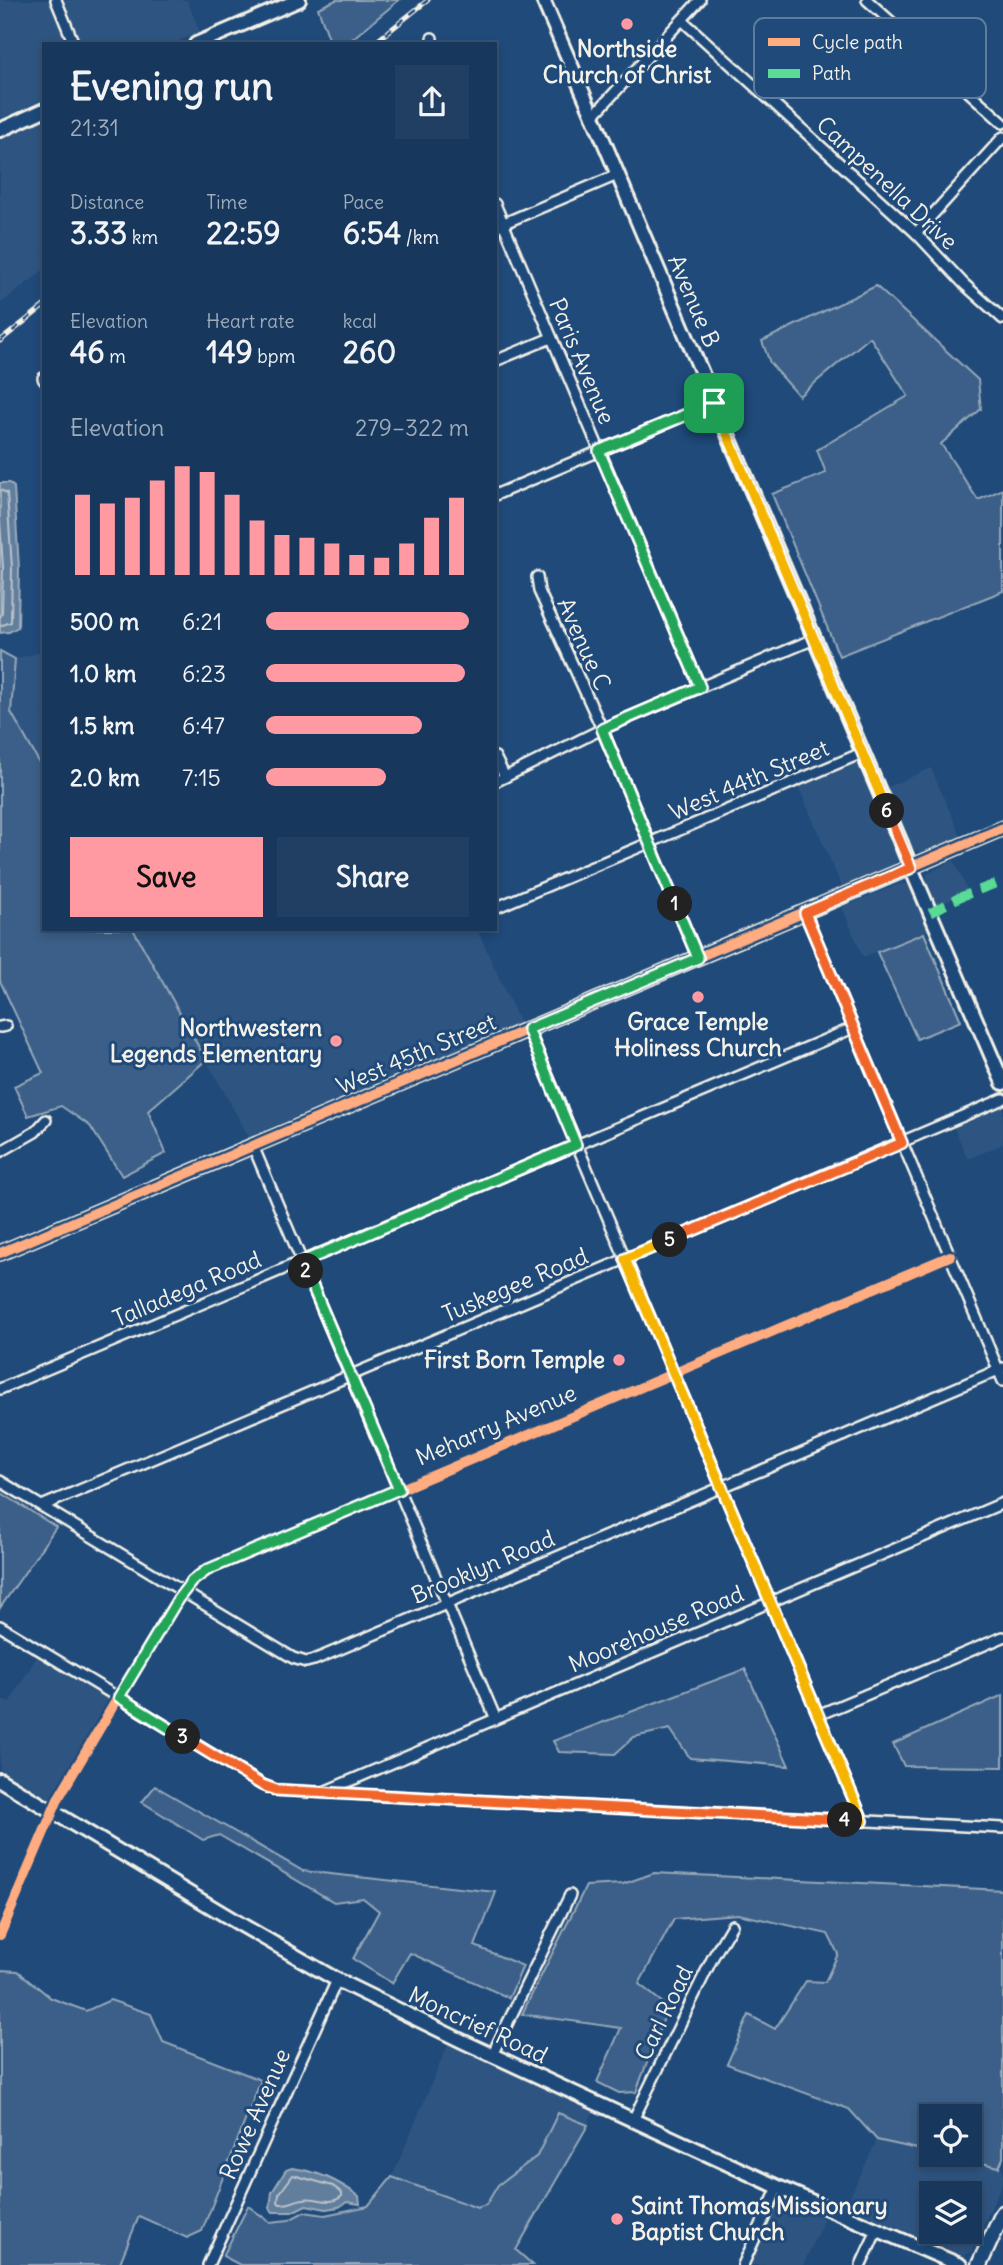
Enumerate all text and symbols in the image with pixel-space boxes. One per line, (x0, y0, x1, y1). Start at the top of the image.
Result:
marker: Northside Church of Christ (619, 16, 635, 32)
legend (754, 18, 986, 98)
text: Cycle path (812, 30, 903, 54)
place label: Northside Church of Christ (543, 34, 711, 89)
text: Path (812, 61, 851, 85)
text: Evening run (70, 63, 273, 110)
button: share (395, 65, 469, 139)
street label: Campenella Drive (811, 110, 964, 256)
text: 21:31 (70, 113, 119, 142)
text: Distance (70, 190, 144, 214)
text: Time (206, 190, 247, 214)
text: Pace (343, 190, 384, 214)
text: 3.33 (70, 214, 127, 252)
text: 22:59 (206, 214, 281, 252)
text: 6:54 (343, 214, 401, 252)
text: km (127, 225, 158, 249)
text: /km (401, 225, 439, 249)
street label: Avenue B (662, 250, 727, 351)
street label: Paris Avenue (543, 293, 622, 428)
text: Elevation (70, 309, 148, 333)
text: Heart rate (206, 309, 294, 333)
text: kcal (343, 309, 377, 333)
text: 46 (70, 333, 105, 371)
text: 149 (206, 333, 253, 371)
text: 260 (343, 333, 396, 371)
text: m (105, 344, 126, 368)
text: bpm (253, 344, 295, 368)
pin (684, 373, 744, 433)
icon: arrive (695, 384, 733, 422)
text: Elevation (70, 413, 164, 442)
text: 279–322 m (355, 413, 469, 442)
street label: Avenue C (551, 593, 618, 694)
text: 500 m (70, 607, 139, 636)
text: 6:21 (182, 607, 222, 636)
text: 1.0 km (70, 659, 136, 688)
text: 6:23 (182, 659, 226, 688)
text: 1.5 km (70, 711, 135, 740)
text: 6:47 (182, 711, 225, 740)
street label: West 44th Street (665, 733, 833, 826)
text: 2.0 km (70, 763, 140, 792)
text: 7:15 (182, 763, 221, 792)
pin: 6 (870, 794, 904, 828)
text: 6 (881, 798, 892, 822)
button: Save (70, 837, 263, 917)
button: Share (277, 837, 469, 917)
pin: 1 (658, 886, 692, 922)
text: 1 (671, 891, 678, 915)
marker: Grace Temple Holiness Church (690, 989, 706, 1005)
street label: West 45th Street (332, 1007, 500, 1100)
place label: Grace Temple Holiness Church (614, 1007, 782, 1062)
place label: Northwestern Legends Elementary (110, 1013, 322, 1068)
marker: Northwestern Legends Elementary (328, 1033, 344, 1049)
pin: 5 (652, 1222, 688, 1258)
text: 5 (664, 1227, 675, 1251)
street label: Tuskegee Road (438, 1241, 592, 1328)
street label: Talladega Road (108, 1244, 265, 1333)
pin: 2 (288, 1254, 324, 1288)
text: 2 (300, 1258, 311, 1282)
place label: First Born Temple (424, 1345, 605, 1374)
marker: First Born Temple (611, 1352, 627, 1368)
street label: Meharry Avenue (411, 1378, 580, 1471)
street label: Brooklyn Road (407, 1523, 559, 1610)
street label: Moorehouse Road (564, 1579, 748, 1678)
pin: 3 (166, 1720, 200, 1754)
text: 3 (177, 1724, 188, 1748)
pin: 4 (828, 1802, 862, 1838)
text: 4 (839, 1807, 850, 1831)
street label: Carl Road (628, 1961, 699, 2065)
street label: Moncrief Road (404, 1980, 552, 2069)
street label: Rowe Avenue (213, 2044, 296, 2184)
map controls (919, 2104, 982, 2244)
button: locate (919, 2104, 982, 2167)
button: layers (919, 2181, 982, 2244)
place label: Saint Thomas Missionary Baptist Church (631, 2191, 888, 2246)
marker: Saint Thomas Missionary Baptist Church (609, 2211, 625, 2227)

